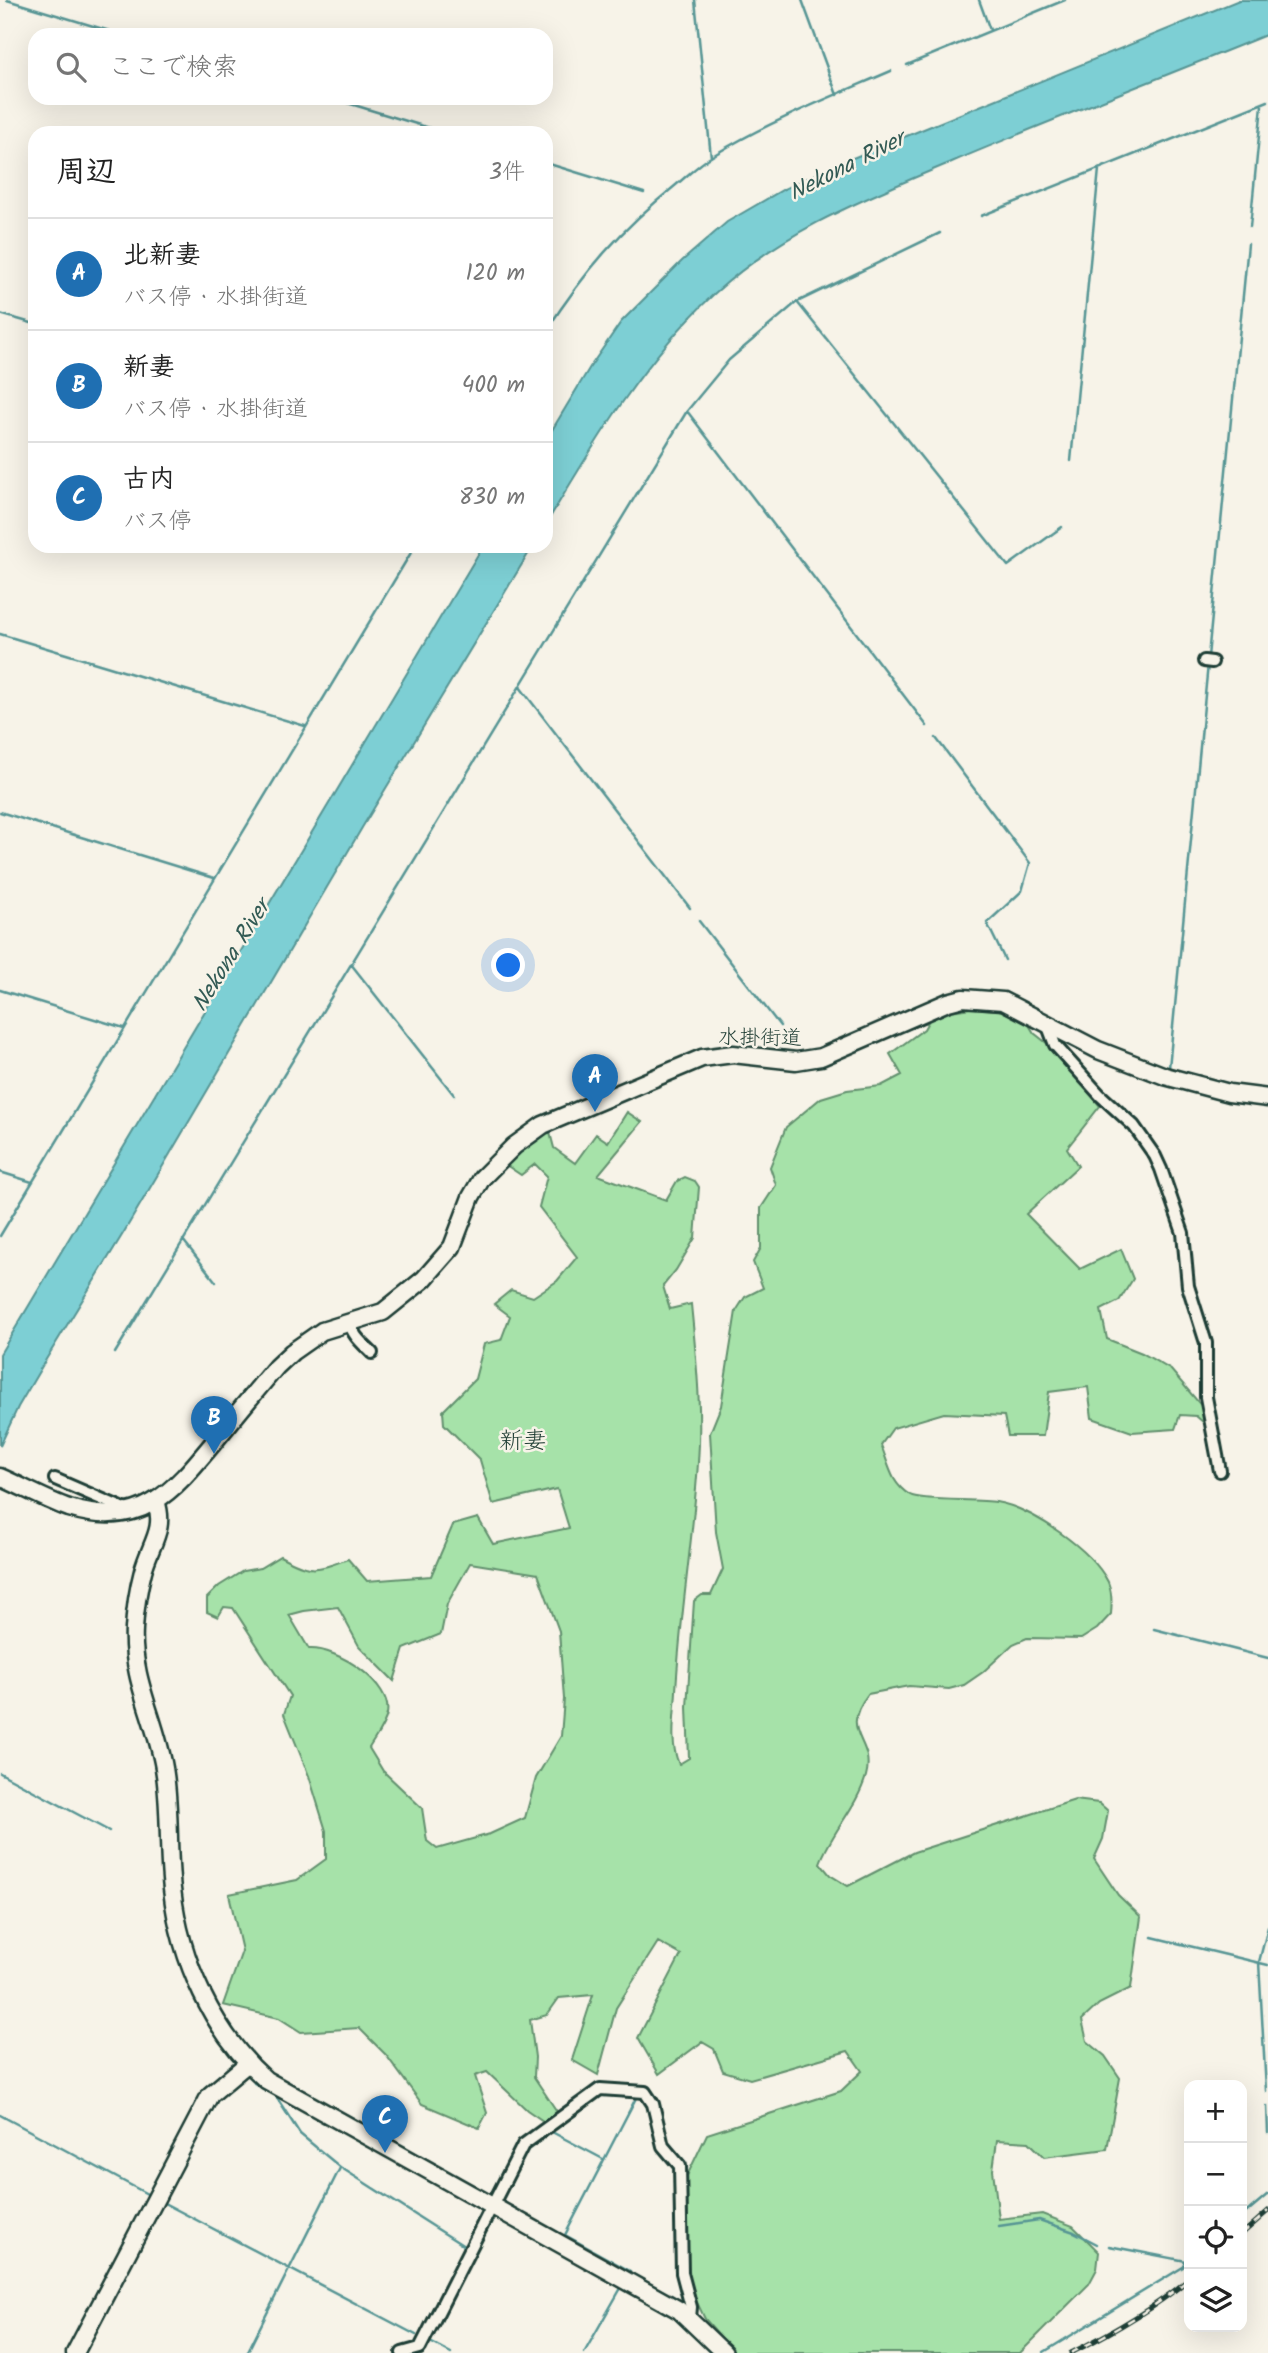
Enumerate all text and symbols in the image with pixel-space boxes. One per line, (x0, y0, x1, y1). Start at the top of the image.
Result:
search box (28, 28, 553, 105)
text: ここで検索 (108, 47, 238, 89)
icon: search (52, 48, 90, 86)
water label: Nekona River (783, 120, 915, 211)
text: 周辺 (56, 149, 116, 197)
text: 3件 (489, 155, 525, 191)
text: 北新妻 (123, 235, 201, 277)
text: A (72, 256, 86, 292)
text: 120 m (465, 256, 525, 292)
text: バス停 · 水掛街道 (123, 280, 308, 316)
text: 新妻 (123, 347, 175, 389)
text: B (72, 368, 86, 404)
text: 400 m (462, 368, 525, 404)
text: バス停 · 水掛街道 (123, 392, 308, 428)
text: 古内 (123, 459, 175, 501)
text: C (72, 480, 86, 516)
text: 830 m (459, 480, 525, 516)
text: バス停 (123, 504, 192, 540)
water label: Nekona River (183, 889, 283, 1019)
your location (491, 948, 525, 982)
street label: 水掛街道 (718, 1021, 802, 1056)
pin: A (572, 1054, 618, 1112)
pin: B (191, 1396, 237, 1454)
district label: 新妻 (499, 1422, 547, 1461)
map controls (1184, 2080, 1247, 2332)
button: + (1184, 2080, 1247, 2143)
pin: C (362, 2095, 408, 2153)
button: − (1184, 2143, 1247, 2206)
button: locate (1184, 2206, 1247, 2269)
button: layers (1184, 2269, 1247, 2332)

